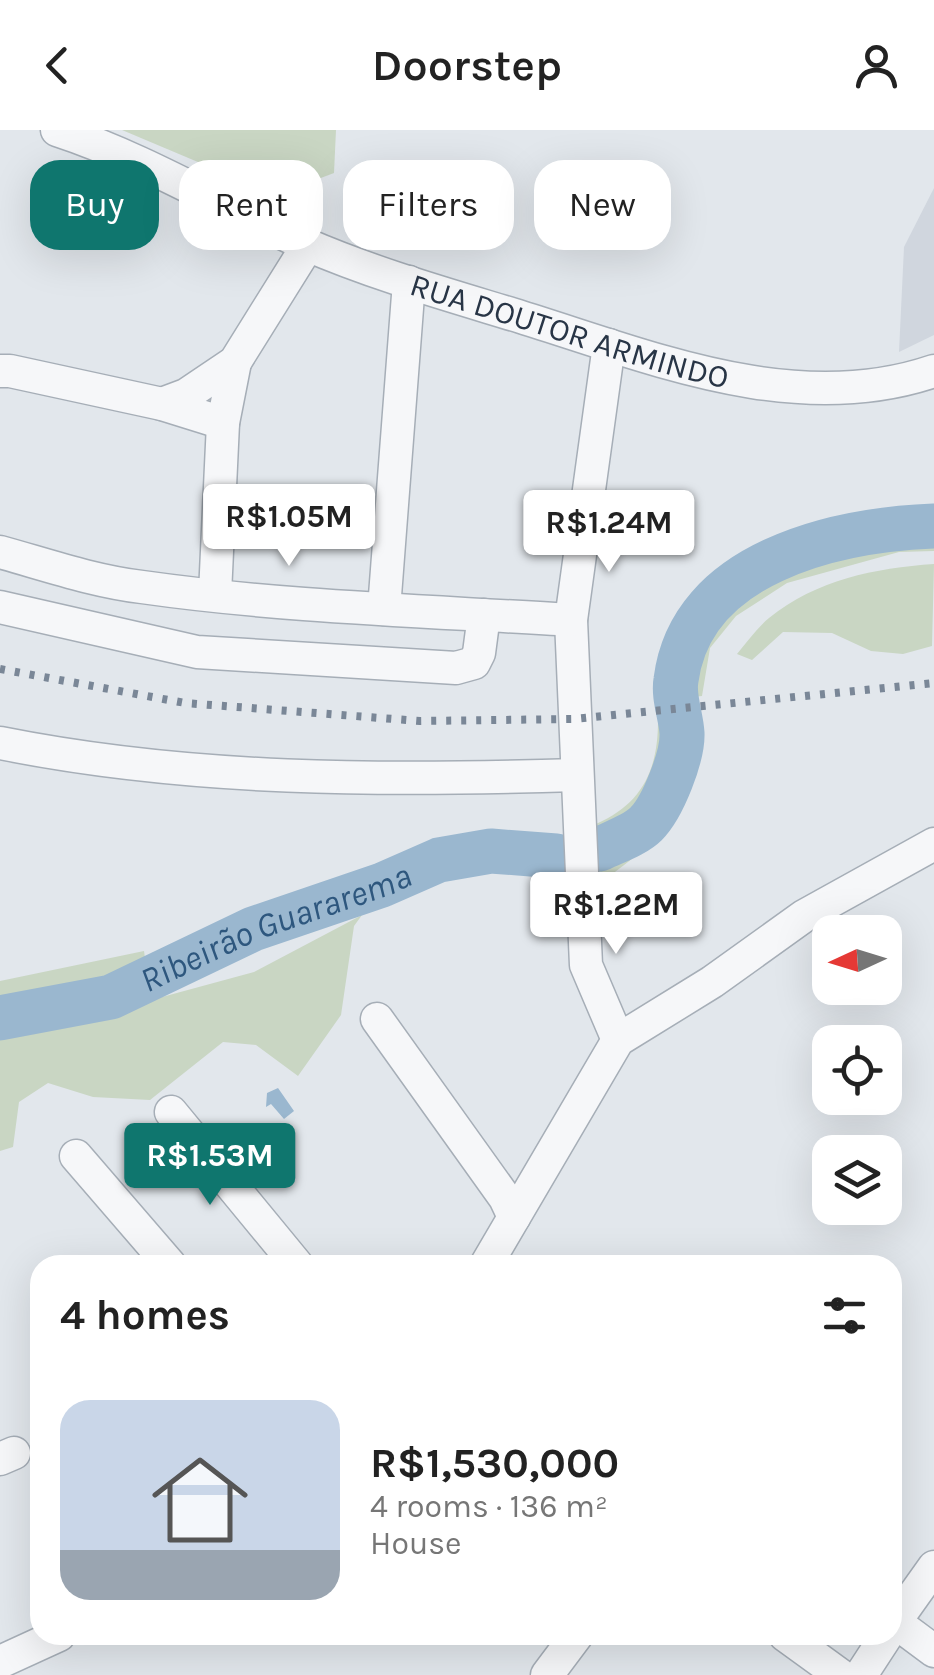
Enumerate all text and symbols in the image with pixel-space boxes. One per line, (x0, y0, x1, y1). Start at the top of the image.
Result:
icon: back (30, 38, 85, 93)
icon: person (849, 38, 904, 93)
text: Doorstep (372, 39, 562, 91)
chip: Buy (30, 160, 159, 250)
chip: Rent (179, 160, 323, 250)
chip: Filters (343, 160, 514, 250)
chip: New (534, 160, 671, 250)
street label: RUA DOUTOR ARMINDO (406, 266, 732, 396)
pin: R$1.05M (197, 484, 381, 569)
pin: R$1.24M (517, 490, 701, 575)
text: R$1.05M (225, 498, 353, 535)
text: R$1.24M (545, 504, 673, 541)
water label: Ribeirão Guararema (133, 854, 418, 1001)
pin: R$1.22M (524, 872, 708, 957)
text: R$1.22M (552, 886, 680, 923)
north arrow (812, 915, 902, 1005)
map controls (812, 915, 902, 1225)
button: locate (812, 1025, 902, 1115)
pin: R$1.53M (118, 1123, 302, 1208)
button: layers (812, 1135, 902, 1225)
text: R$1.53M (146, 1137, 274, 1174)
icon: filters (817, 1288, 872, 1343)
text: 4 homes (60, 1290, 230, 1340)
text: R$1,530,000 (370, 1438, 619, 1488)
icon: home (140, 1440, 260, 1560)
text: 4 rooms · 136 m² (370, 1488, 608, 1525)
text: House (370, 1525, 462, 1562)

